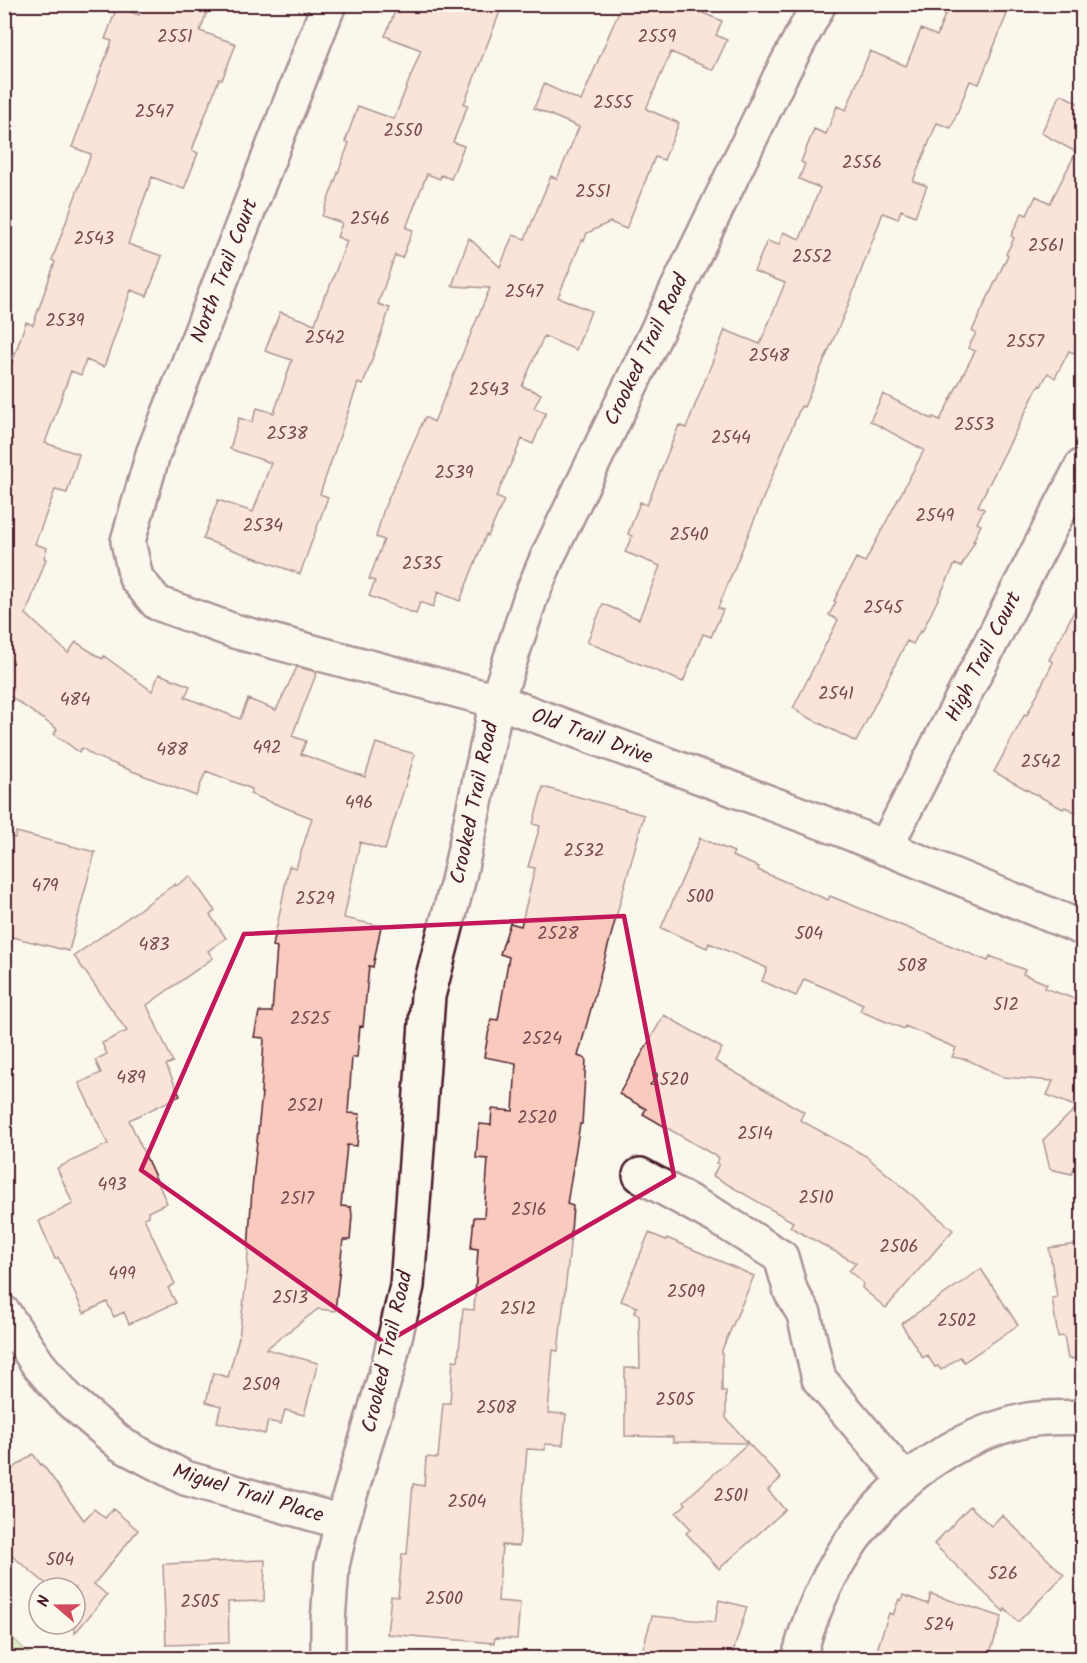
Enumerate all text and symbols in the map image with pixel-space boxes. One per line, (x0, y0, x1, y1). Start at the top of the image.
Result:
house number: 2551 (157, 23, 193, 52)
house number: 2559 (638, 23, 677, 52)
house number: 2555 (593, 89, 634, 118)
house number: 2547 (135, 98, 174, 127)
house number: 2550 (384, 117, 422, 146)
house number: 2556 (842, 149, 882, 178)
house number: 2551 (575, 178, 611, 207)
street label: North Trail Court (182, 193, 268, 348)
house number: 2546 (350, 205, 390, 234)
house number: 2543 (74, 225, 114, 254)
house number: 2561 (1028, 232, 1064, 261)
house number: 2552 (792, 243, 832, 272)
street label: Crooked Trail Road (596, 268, 698, 432)
house number: 2547 (505, 278, 544, 307)
house number: 2539 (45, 307, 85, 336)
house number: 2542 (305, 324, 345, 353)
house number: 2557 (1006, 328, 1045, 357)
house number: 2548 (749, 342, 790, 371)
house number: 2543 (469, 376, 509, 405)
house number: 2553 (954, 411, 994, 440)
house number: 2538 (266, 420, 308, 449)
house number: 2544 (711, 424, 751, 453)
house number: 2539 (434, 459, 474, 488)
house number: 2549 (916, 502, 955, 531)
house number: 2534 (243, 512, 283, 541)
house number: 2540 (669, 521, 709, 550)
house number: 2535 (402, 550, 443, 579)
street label: High Trail Court (937, 585, 1031, 728)
house number: 2545 (863, 594, 904, 623)
house number: 2541 (818, 680, 854, 709)
house number: 484 (60, 686, 90, 715)
street label: Old Trail Drive (527, 700, 658, 774)
street label: Crooked Trail Road (442, 718, 508, 887)
house number: 492 (252, 734, 282, 763)
house number: 488 (156, 736, 188, 765)
house number: 2542 (1021, 748, 1061, 777)
house number: 496 (345, 789, 373, 818)
house number: 2532 (564, 837, 604, 866)
house number: 479 (32, 872, 59, 901)
house number: 500 (686, 883, 714, 912)
house number: 2529 (295, 885, 335, 914)
house number: 2528 (537, 920, 579, 949)
house number: 504 (795, 920, 823, 949)
house number: 483 (138, 931, 170, 960)
house number: 508 (897, 952, 927, 981)
house number: 512 (993, 991, 1019, 1020)
house number: 2525 (290, 1005, 331, 1034)
house number: 2524 (522, 1025, 562, 1054)
house number: 489 (116, 1064, 146, 1093)
house number: 2520 (649, 1066, 689, 1095)
house number: 2521 (287, 1092, 323, 1121)
house number: 2520 (517, 1104, 557, 1133)
house number: 2514 (737, 1120, 773, 1149)
house number: 493 (98, 1171, 126, 1200)
house number: 2510 (799, 1184, 833, 1213)
house number: 2517 (280, 1185, 315, 1214)
house number: 2516 (511, 1196, 547, 1225)
house number: 2506 (879, 1233, 919, 1262)
house number: 499 (108, 1260, 136, 1289)
street label: Crooked Trail Road (353, 1267, 423, 1436)
house number: 2509 (667, 1278, 705, 1307)
house number: 2513 (272, 1284, 308, 1313)
house number: 2512 (500, 1295, 536, 1324)
house number: 2502 (937, 1307, 977, 1336)
house number: 2509 (242, 1371, 280, 1400)
house number: 2505 (656, 1386, 696, 1415)
house number: 2508 (476, 1394, 516, 1423)
street label: Miguel Trail Place (168, 1455, 328, 1533)
house number: 2501 (714, 1482, 748, 1511)
house number: 2504 (447, 1488, 487, 1517)
house number: 504 (46, 1546, 74, 1575)
house number: 526 (988, 1560, 1018, 1589)
north arrow (27, 1576, 87, 1636)
house number: 2500 (425, 1585, 463, 1614)
house number: 2505 (181, 1588, 221, 1617)
text: N (31, 1592, 58, 1610)
house number: 524 (924, 1611, 954, 1640)

